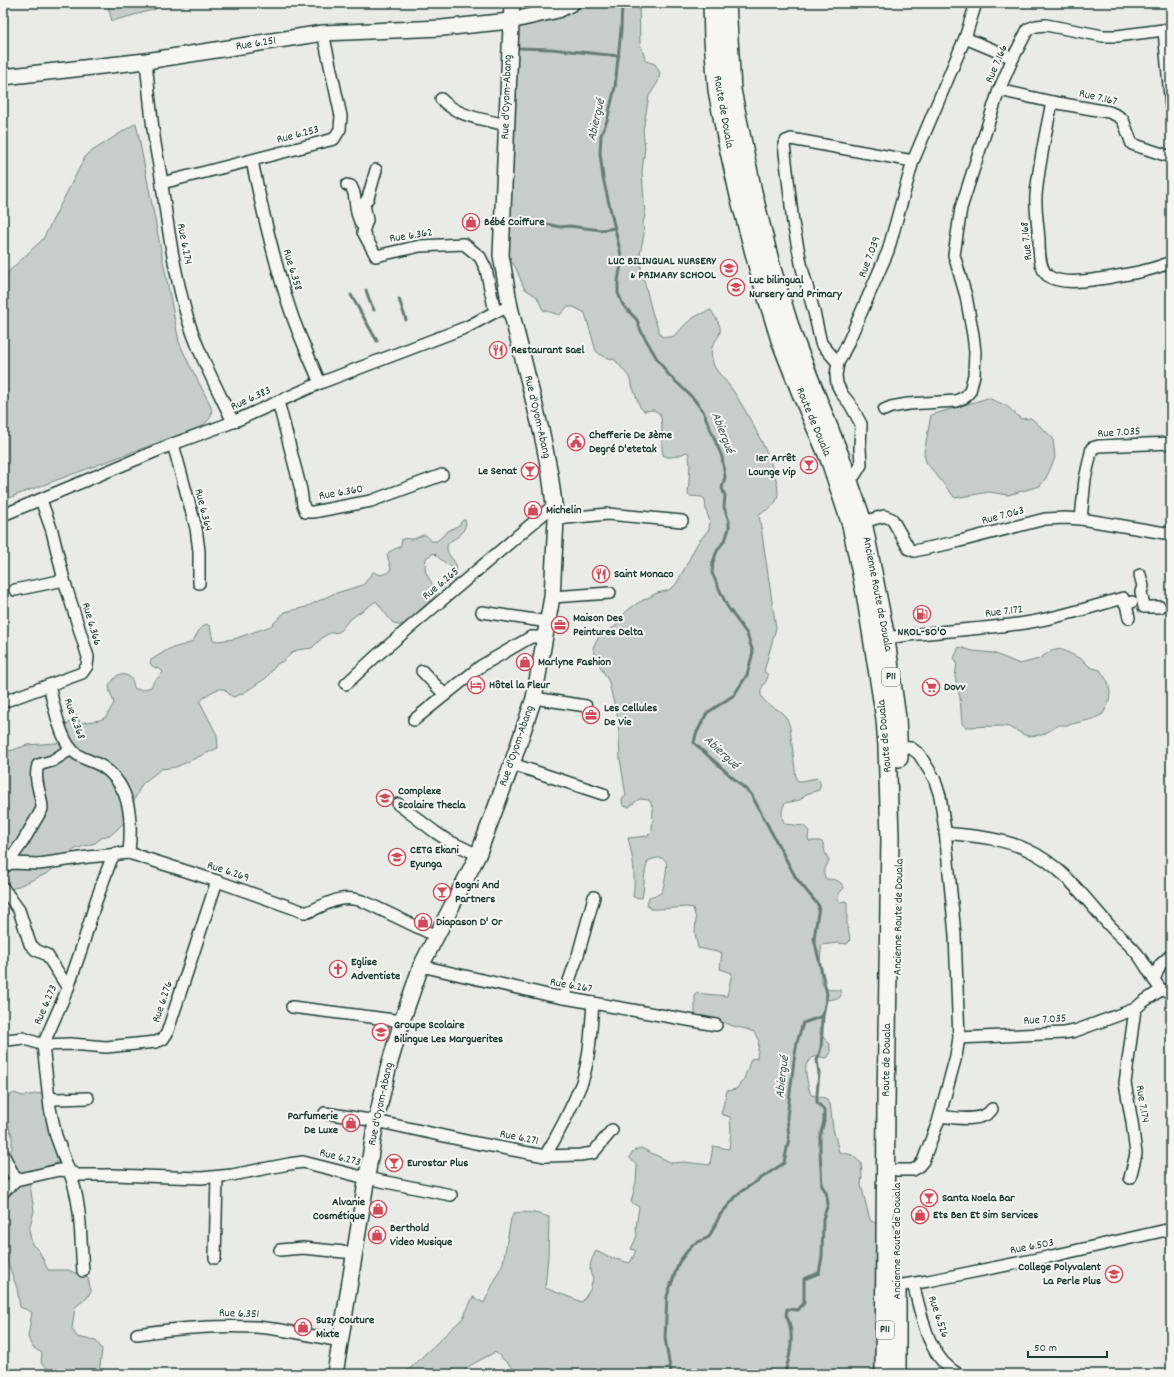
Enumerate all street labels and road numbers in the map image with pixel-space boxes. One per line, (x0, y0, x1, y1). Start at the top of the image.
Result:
street label: Rue 6.251 (235, 32, 277, 56)
street label: Rue 7.166 (981, 42, 1013, 86)
street label: Rue d'Oyom-Abang (497, 54, 517, 140)
street label: Route de Douala (708, 74, 738, 150)
street label: Rue 7.167 (1077, 85, 1119, 111)
street label: Rue 6.253 (275, 121, 321, 149)
street label: Rue 7.168 (1016, 221, 1037, 261)
street label: Rue 6.274 (172, 222, 196, 266)
street label: Rue 6.362 (388, 224, 434, 248)
street label: Rue 7.039 (854, 234, 886, 280)
street label: Rue 6.358 (278, 247, 306, 293)
street label: Rue d'Oyom-Abang (519, 374, 555, 460)
street label: Rue 6.383 (228, 382, 274, 416)
street label: Route de Douala (791, 385, 835, 459)
street label: Rue 7.035 (1097, 423, 1141, 443)
street label: Rue 6.360 (318, 481, 364, 505)
street label: Rue 6.364 (190, 487, 216, 533)
street label: Rue 7.063 (980, 502, 1026, 530)
street label: Ancienne Route de Douala (858, 535, 897, 653)
street label: Rue 6.265 (419, 563, 463, 605)
street label: Rue 6.366 (76, 600, 106, 648)
street label: Rue 7.172 (984, 601, 1024, 623)
road number: P11 (882, 668, 900, 686)
street label: Rue 6.368 (59, 696, 89, 742)
street label: Route de Douala (873, 698, 897, 773)
street label: Rue d'Oyom-Abang (495, 703, 539, 789)
street label: Rue 6.269 (205, 857, 251, 887)
street label: Ancienne Route de Douala (889, 858, 909, 976)
street label: Rue 6.267 (549, 974, 594, 998)
street label: Rue 6.276 (148, 979, 178, 1025)
street label: Rue 6.273 (30, 982, 62, 1028)
street label: Rue 7.035 (1023, 1010, 1067, 1030)
street label: Route de Douala (878, 1023, 896, 1097)
street label: Rue d'Oyom-Abang (364, 1061, 398, 1147)
street label: Rue 7.174 (1131, 1084, 1153, 1124)
street label: Rue 6.271 (498, 1126, 540, 1150)
street label: Rue 6.273 (318, 1145, 362, 1171)
street label: Ancienne Route de Douala (889, 1182, 906, 1299)
street label: Rue 6.503 (1009, 1234, 1055, 1260)
street label: Rue 6.526 (923, 1294, 953, 1340)
street label: Rue 6.351 (218, 1305, 260, 1323)
road number: P11 (876, 1321, 894, 1339)

